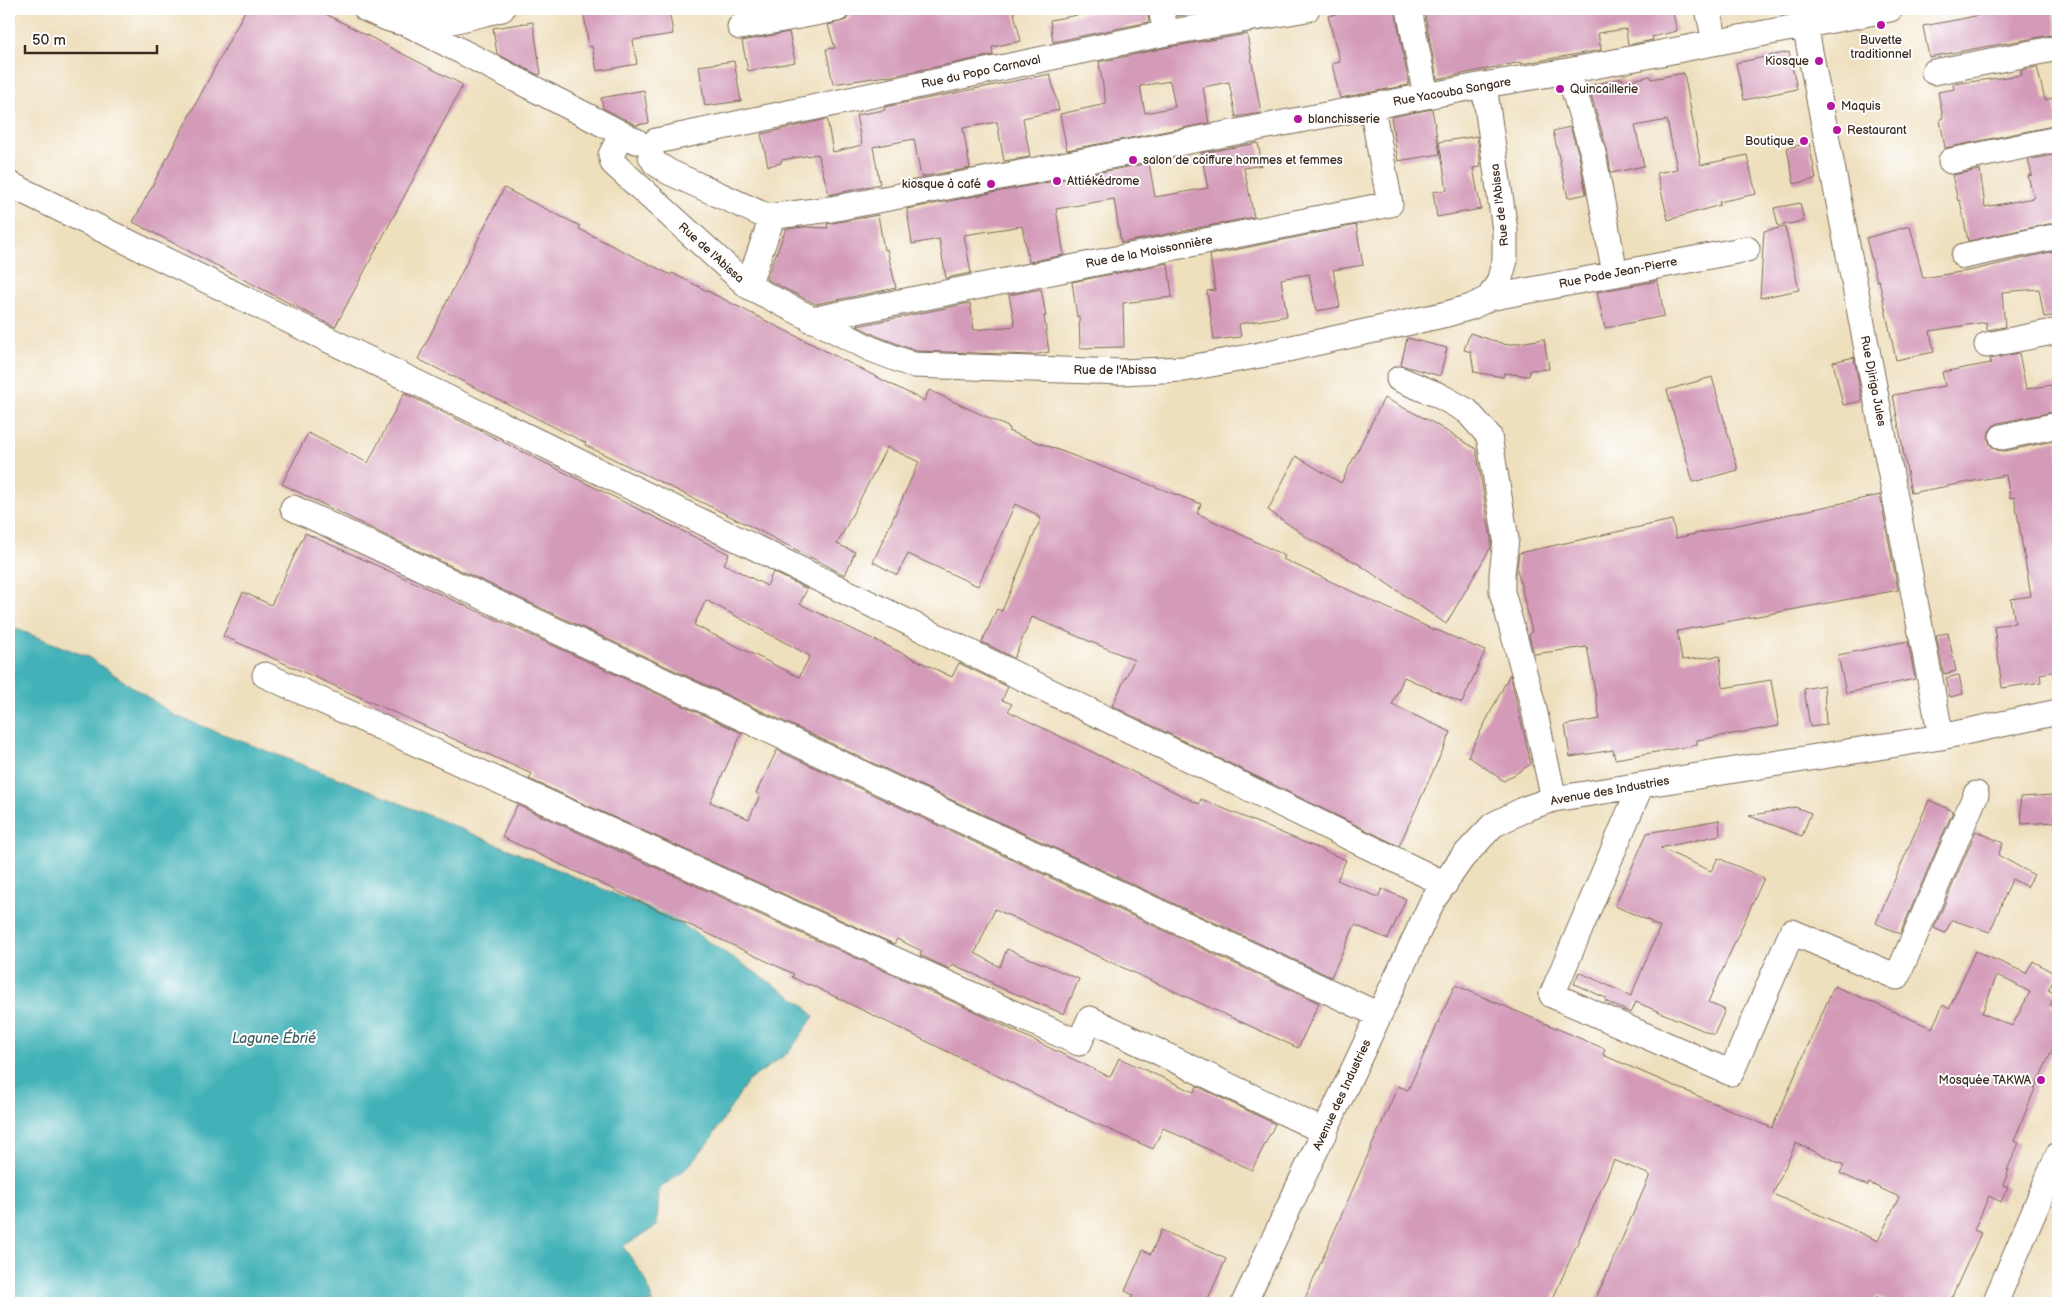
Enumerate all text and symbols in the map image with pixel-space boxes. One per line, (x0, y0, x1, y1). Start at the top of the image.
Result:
marker: Buvette traditionnel (1875, 19, 1887, 31)
scale bar (25, 22, 158, 54)
text: 50 m (32, 31, 66, 50)
place label: Buvette traditionnel (1851, 33, 1911, 62)
street label: Rue du Popo Carnaval (920, 52, 1042, 92)
place label: Kiosque (1765, 54, 1809, 69)
marker: Kiosque (1813, 55, 1825, 67)
street label: Rue Yacouba Sangare (1392, 74, 1512, 110)
place label: Quincaillerie (1570, 82, 1638, 97)
marker: Quincaillerie (1554, 83, 1566, 95)
place label: Maquis (1841, 99, 1881, 114)
marker: Maquis (1825, 100, 1837, 112)
place label: blanchisserie (1308, 112, 1380, 127)
marker: blanchisserie (1292, 113, 1304, 125)
place label: Restaurant (1847, 123, 1907, 138)
marker: Restaurant (1831, 124, 1843, 136)
place label: Boutique (1745, 134, 1794, 149)
marker: Boutique (1798, 135, 1810, 147)
place label: salon de coiffure hommes et femmes (1143, 153, 1343, 168)
marker: salon de coiffure hommes et femmes (1127, 154, 1139, 166)
street label: Rue de l'Abissa (1487, 163, 1513, 247)
place label: Attiékédrome (1067, 174, 1139, 189)
marker: Attiékédrome (1051, 175, 1063, 187)
place label: kiosque à café (902, 177, 981, 192)
marker: kiosque à café (985, 178, 997, 190)
street label: Rue de l'Abissa (675, 220, 747, 286)
street label: Rue de la Moissonnière (1084, 232, 1214, 272)
street label: Rue Pode Jean-Pierre (1558, 254, 1678, 292)
street label: Rue Djiriga Jules (1857, 334, 1889, 428)
street label: Rue de l'Abissa (1073, 363, 1157, 378)
street label: Avenue des Industries (1549, 773, 1671, 809)
water label: Lagune Ébrié (232, 1029, 316, 1047)
street label: Avenue des Industries (1310, 1037, 1374, 1153)
place label: Mosquée TAKWA (1939, 1073, 2032, 1088)
marker: Mosquée TAKWA (2035, 1074, 2047, 1086)

